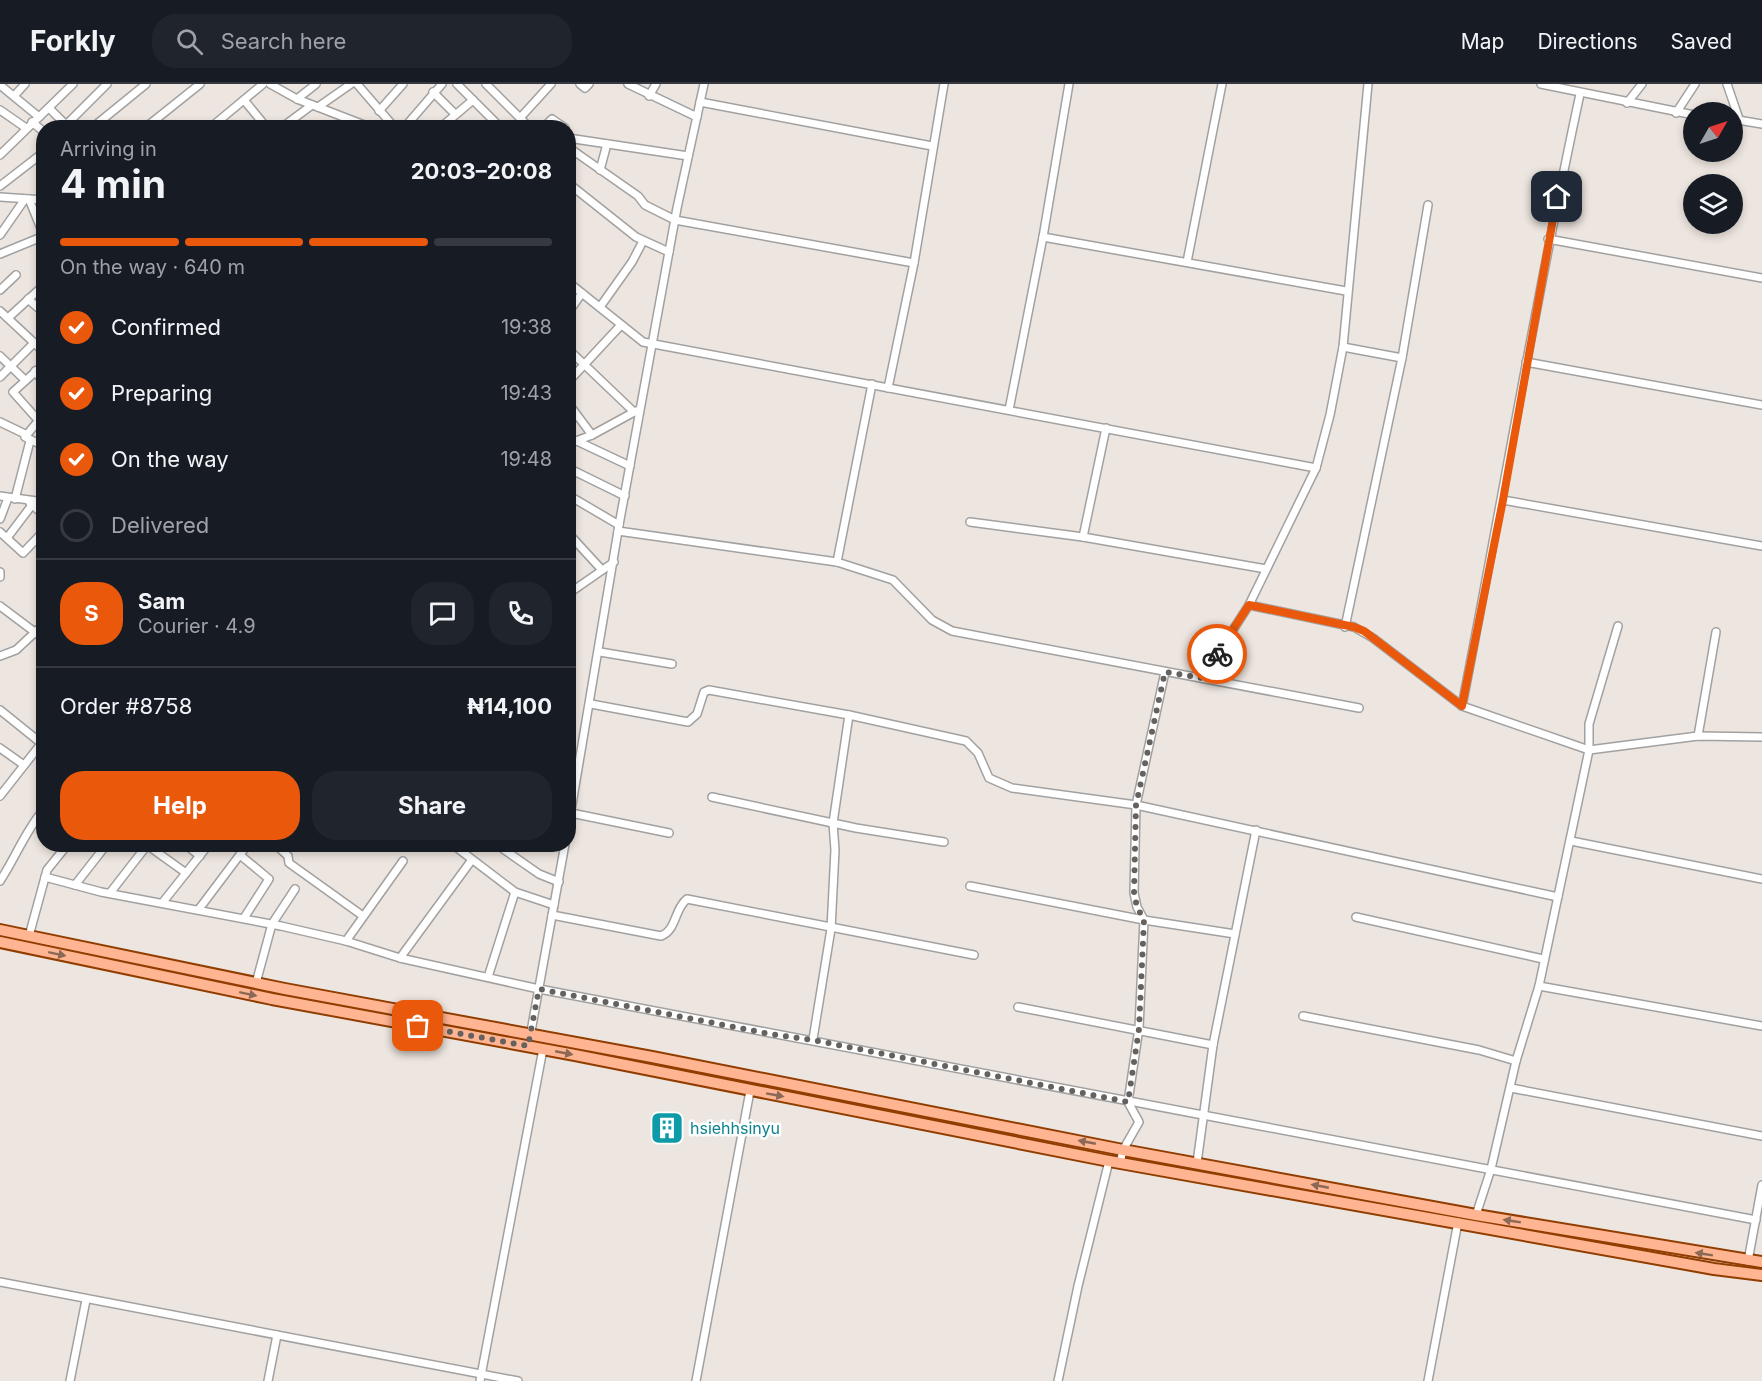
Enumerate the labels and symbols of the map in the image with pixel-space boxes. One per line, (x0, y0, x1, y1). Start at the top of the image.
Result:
north arrow (1683, 102, 1743, 162)
pin (1531, 171, 1582, 222)
courier (1187, 624, 1247, 684)
one-way arrow (48, 950, 67, 959)
one-way arrow (239, 990, 258, 999)
pin (392, 1000, 443, 1051)
one-way arrow (554, 1049, 573, 1058)
one-way arrow (766, 1091, 785, 1100)
building icon: hsiehhsinyu (649, 1110, 685, 1146)
place label: hsiehhsinyu (690, 1118, 780, 1138)
one-way arrow (1077, 1137, 1096, 1146)
one-way arrow (1310, 1181, 1329, 1190)
one-way arrow (1502, 1217, 1521, 1226)
one-way arrow (1695, 1249, 1714, 1258)

